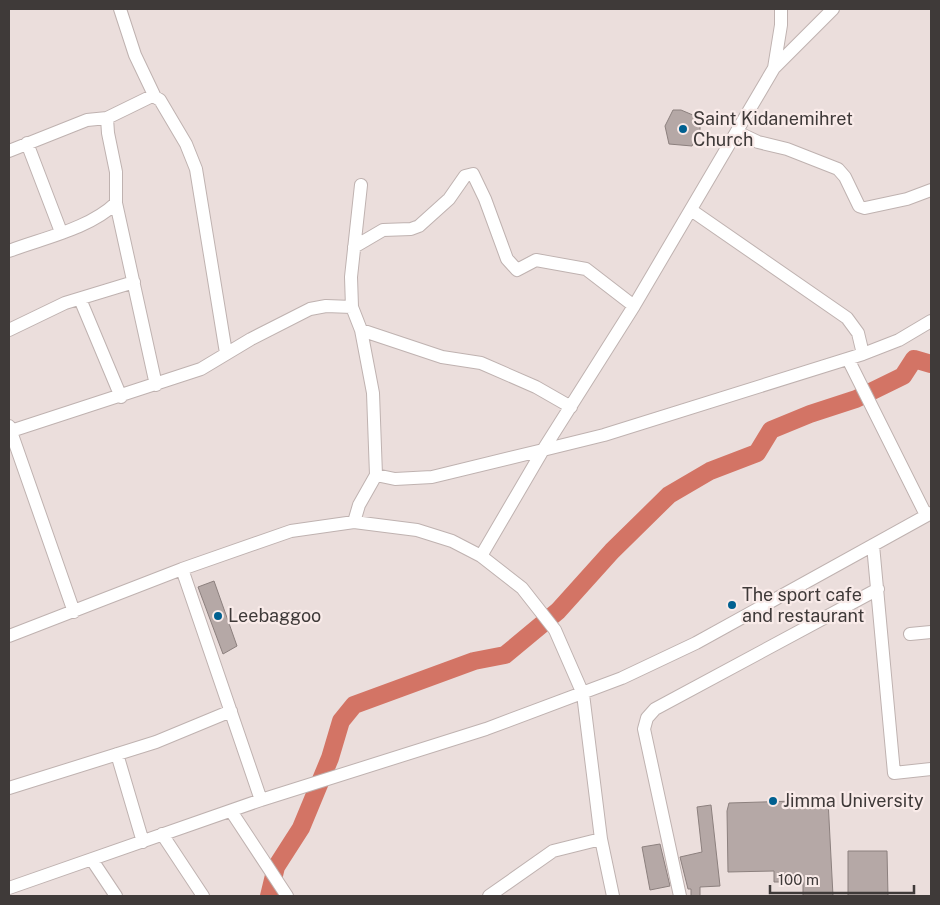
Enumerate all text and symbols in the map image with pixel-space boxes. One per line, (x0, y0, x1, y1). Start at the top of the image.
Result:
place label: Saint Kidanemihret Church (693, 108, 853, 150)
marker: Saint Kidanemihret Church (677, 123, 689, 135)
place label: The sport cafe and restaurant (742, 584, 865, 626)
marker: The sport cafe and restaurant (726, 599, 738, 611)
place label: Leebaggoo (228, 605, 321, 626)
marker: Leebaggoo (212, 610, 224, 622)
place label: Jimma University (783, 790, 924, 811)
marker: Jimma University (767, 795, 779, 807)
scale bar (770, 862, 914, 894)
text: 100 m (778, 871, 819, 888)

